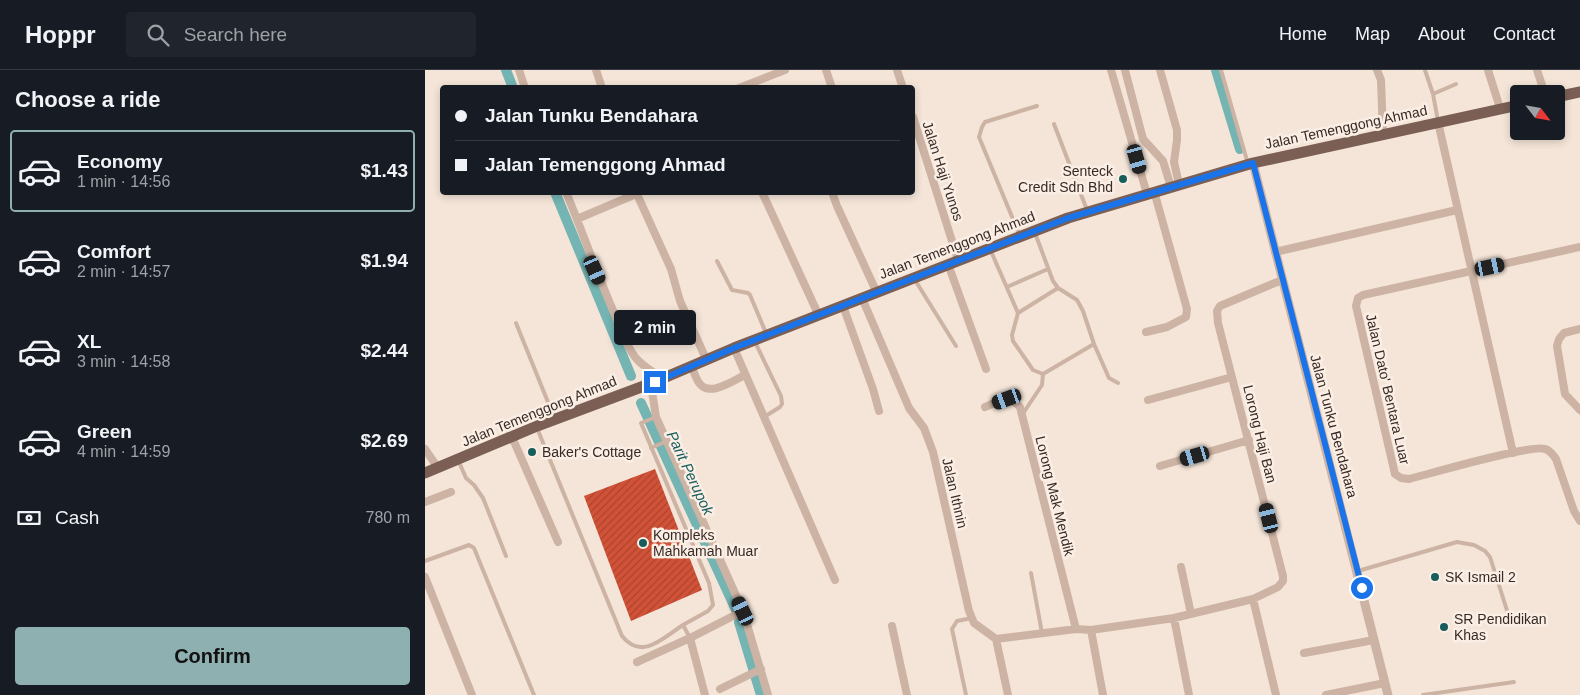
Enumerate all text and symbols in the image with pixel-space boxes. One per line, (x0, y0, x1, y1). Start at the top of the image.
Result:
search box (126, 12, 476, 57)
text: Hoppr (25, 21, 96, 48)
icon: search (144, 21, 172, 49)
text: Search here (184, 24, 287, 45)
text: Home (1279, 24, 1327, 44)
text: Map (1355, 24, 1390, 44)
text: About (1418, 24, 1465, 44)
text: Contact (1493, 24, 1555, 44)
north arrow (1510, 85, 1565, 140)
map controls (1510, 85, 1565, 140)
text: Choose a ride (15, 87, 160, 112)
street label: Jalan Temenggong Ahmad (1263, 102, 1429, 152)
text: Jalan Tunku Bendahara (485, 105, 698, 126)
street label: Jalan Haji Yunos (919, 119, 967, 223)
car (1125, 143, 1148, 175)
icon: car (17, 149, 62, 194)
text: Economy (77, 151, 163, 172)
text: Jalan Temenggong Ahmad (485, 154, 726, 175)
text: $1.43 (360, 160, 408, 181)
place label: Senteck Credit Sdn Bhd (1018, 163, 1114, 195)
text: 1 min · 14:56 (77, 173, 170, 190)
marker: Senteck Credit Sdn Bhd (1117, 173, 1129, 185)
street label: Jalan Temenggong Ahmad (877, 208, 1037, 282)
icon: car (17, 239, 62, 284)
text: Comfort (77, 241, 151, 262)
text: $1.94 (360, 250, 408, 271)
car (582, 253, 607, 287)
car (1473, 257, 1506, 277)
text: 2 min · 14:57 (77, 263, 170, 280)
callout: 2 min (614, 310, 696, 344)
street label: Jalan Dato' Bentara Luar (1363, 312, 1413, 466)
text: 2 min (634, 319, 676, 336)
icon: car (17, 329, 62, 374)
text: XL (77, 331, 101, 352)
text: $2.44 (360, 340, 408, 361)
text: 3 min · 14:58 (77, 353, 170, 370)
street label: Jalan Tunku Bendahara (1307, 353, 1361, 500)
route end (644, 371, 666, 393)
street label: Jalan Temenggong Ahmad (459, 373, 619, 449)
street label: Lorong Haji Ban (1240, 383, 1280, 485)
car (990, 387, 1023, 411)
icon: car (17, 419, 62, 464)
text: Green (77, 421, 132, 442)
water label: Parit Perupok (664, 428, 718, 519)
text: $2.69 (360, 430, 408, 451)
street label: Lorong Mak Mendik (1032, 434, 1078, 559)
text: 4 min · 14:59 (77, 443, 170, 460)
place label: Baker's Cottage (542, 444, 641, 460)
car (1178, 445, 1211, 467)
marker: Baker's Cottage (526, 446, 538, 458)
street label: Jalan Ithnin (939, 456, 971, 530)
car (1258, 502, 1279, 534)
icon: cash (15, 504, 43, 532)
text: Cash (55, 507, 99, 528)
text: 780 m (366, 509, 410, 526)
place label: Kompleks Mahkamah Muar (653, 527, 758, 559)
marker: Kompleks Mahkamah Muar (637, 537, 649, 549)
place label: SK Ismail 2 (1445, 569, 1516, 585)
marker: SK Ismail 2 (1429, 571, 1441, 583)
route start (1351, 577, 1373, 599)
car (729, 594, 756, 628)
place label: SR Pendidikan Khas (1454, 611, 1547, 643)
marker: SR Pendidikan Khas (1438, 621, 1450, 633)
button: Confirm (15, 627, 410, 685)

